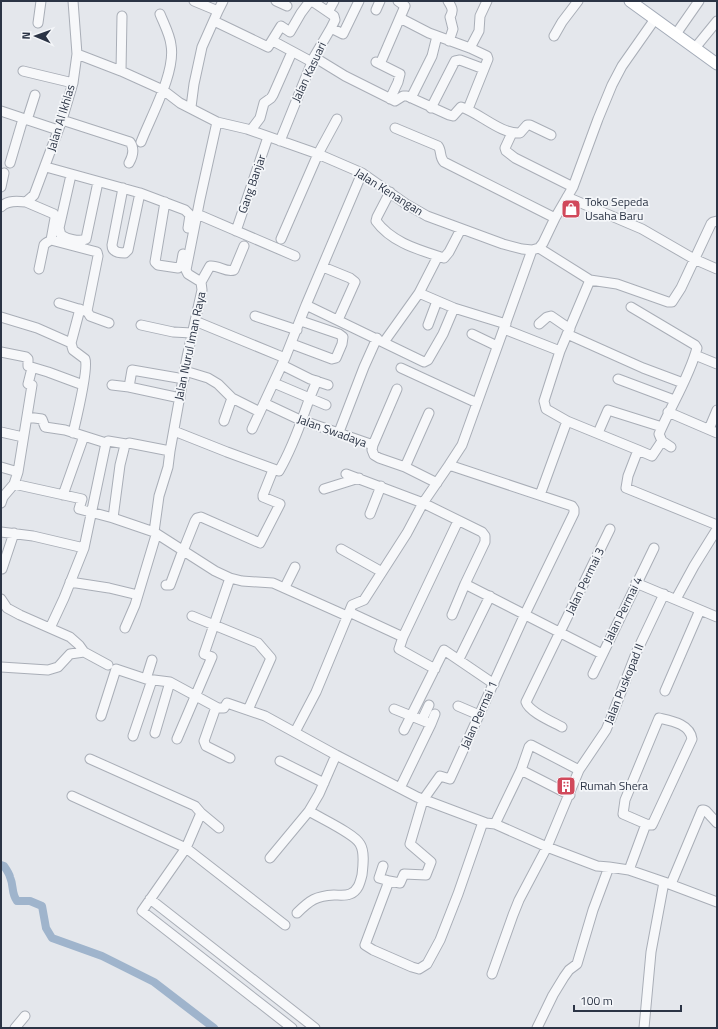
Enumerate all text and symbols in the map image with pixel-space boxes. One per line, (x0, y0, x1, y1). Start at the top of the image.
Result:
north arrow (16, 16, 56, 56)
text: N (18, 32, 34, 40)
street label: Jalan Kasuari (286, 38, 331, 105)
street label: Jalan Al Ikhlas (41, 81, 80, 154)
street label: Gang Banjar (233, 152, 270, 216)
street label: Jalan Kenangan (351, 163, 427, 220)
place label: Toko Sepeda Usaha Baru (585, 192, 648, 225)
shop icon: Toko Sepeda Usaha Baru (560, 198, 582, 220)
street label: Jalan Nurul Iman Raya (169, 290, 210, 402)
street label: Jalan Swadaya (295, 409, 370, 452)
street label: Jalan Permai 3 (560, 544, 609, 618)
street label: Jalan Permai 4 (598, 573, 647, 647)
street label: Jalan Puskopad II (599, 641, 648, 727)
street label: Jalan Permai 1 (455, 678, 502, 752)
building icon: Rumah Shera (555, 775, 577, 797)
place label: Rumah Shera (580, 776, 648, 795)
scale bar (574, 987, 681, 1013)
text: 100 m (580, 991, 613, 1010)

